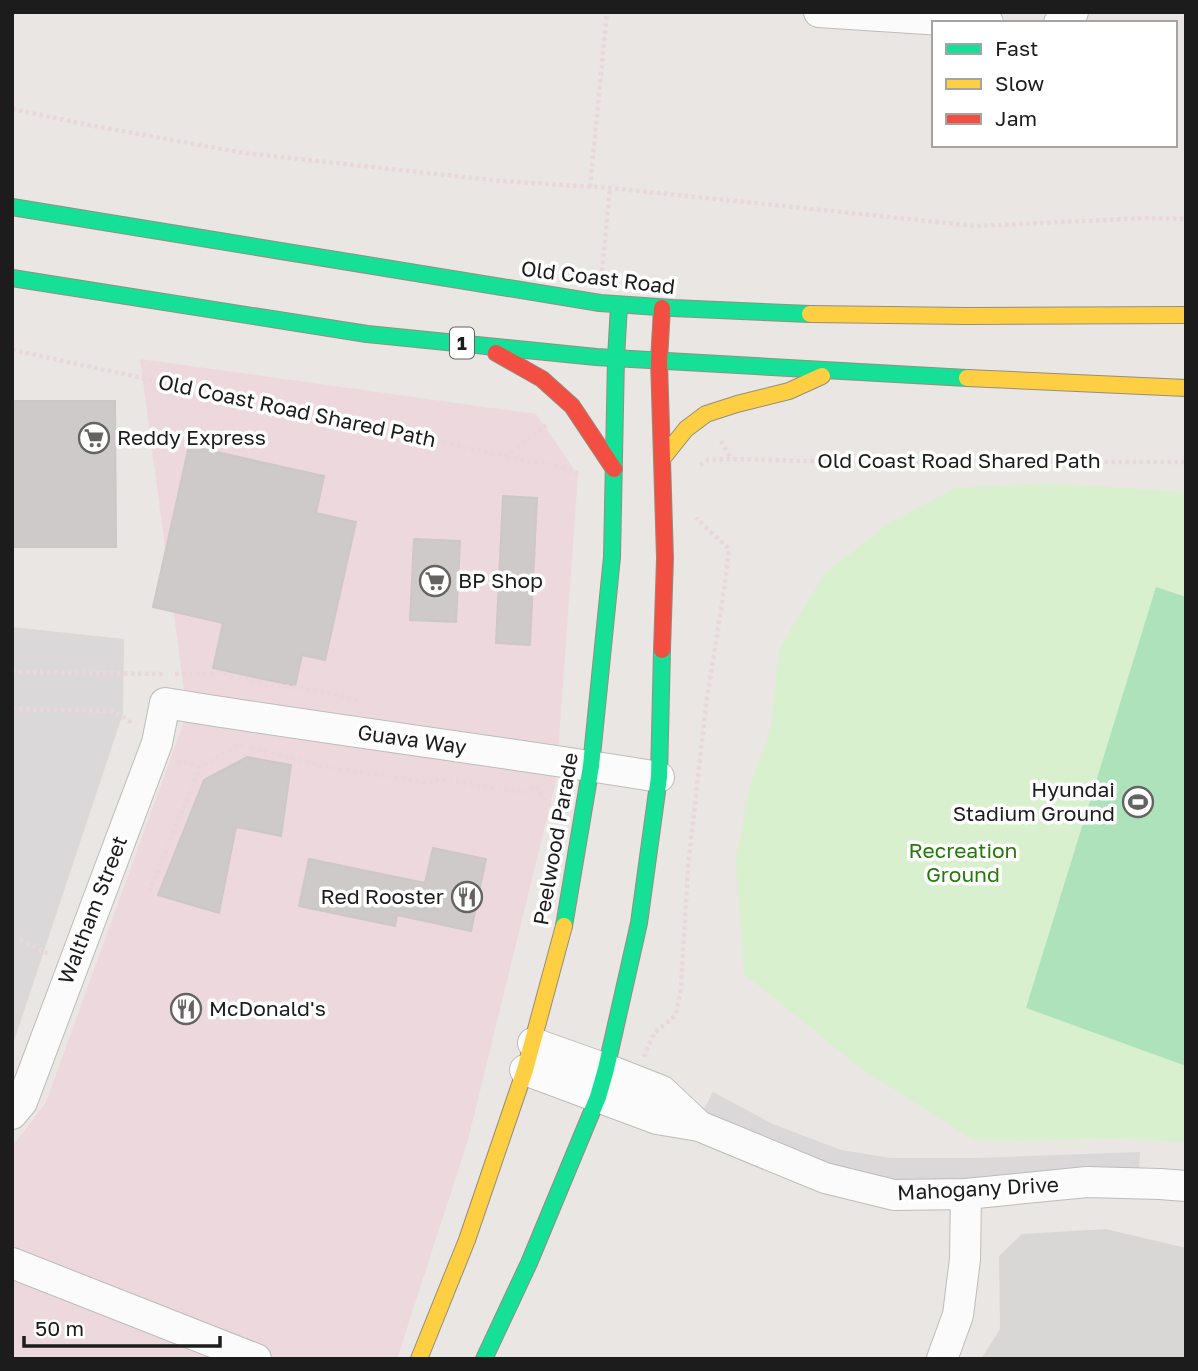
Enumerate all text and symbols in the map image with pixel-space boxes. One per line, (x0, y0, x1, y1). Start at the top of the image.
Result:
legend (932, 21, 1177, 147)
text: Fast (995, 35, 1038, 61)
text: Slow (995, 70, 1044, 96)
text: Jam (995, 105, 1037, 131)
street label: Old Coast Road (520, 255, 677, 299)
road number: 1 (450, 328, 474, 358)
street label: Old Coast Road Shared Path (156, 368, 439, 452)
supermarket icon: Reddy Express (77, 421, 111, 455)
place label: Reddy Express (117, 424, 266, 450)
street label: Old Coast Road Shared Path (817, 447, 1101, 473)
supermarket icon: BP Shop (418, 564, 452, 598)
place label: BP Shop (458, 567, 543, 593)
street label: Guava Way (356, 719, 469, 760)
street label: Peelwood Parade (527, 750, 583, 927)
place label: Hyundai Stadium Ground (953, 776, 1115, 826)
sports icon: Hyundai Stadium Ground (1121, 785, 1155, 819)
street label: Waltham Street (52, 832, 132, 987)
park label: Recreation Ground (908, 837, 1018, 887)
restaurant icon: Red Rooster (450, 880, 484, 914)
place label: Red Rooster (320, 883, 444, 909)
restaurant icon: McDonald's (169, 992, 203, 1026)
place label: McDonald's (209, 995, 326, 1021)
street label: Mahogany Drive (896, 1171, 1059, 1205)
scale bar (24, 1304, 220, 1348)
text: 50 m (35, 1315, 84, 1341)

